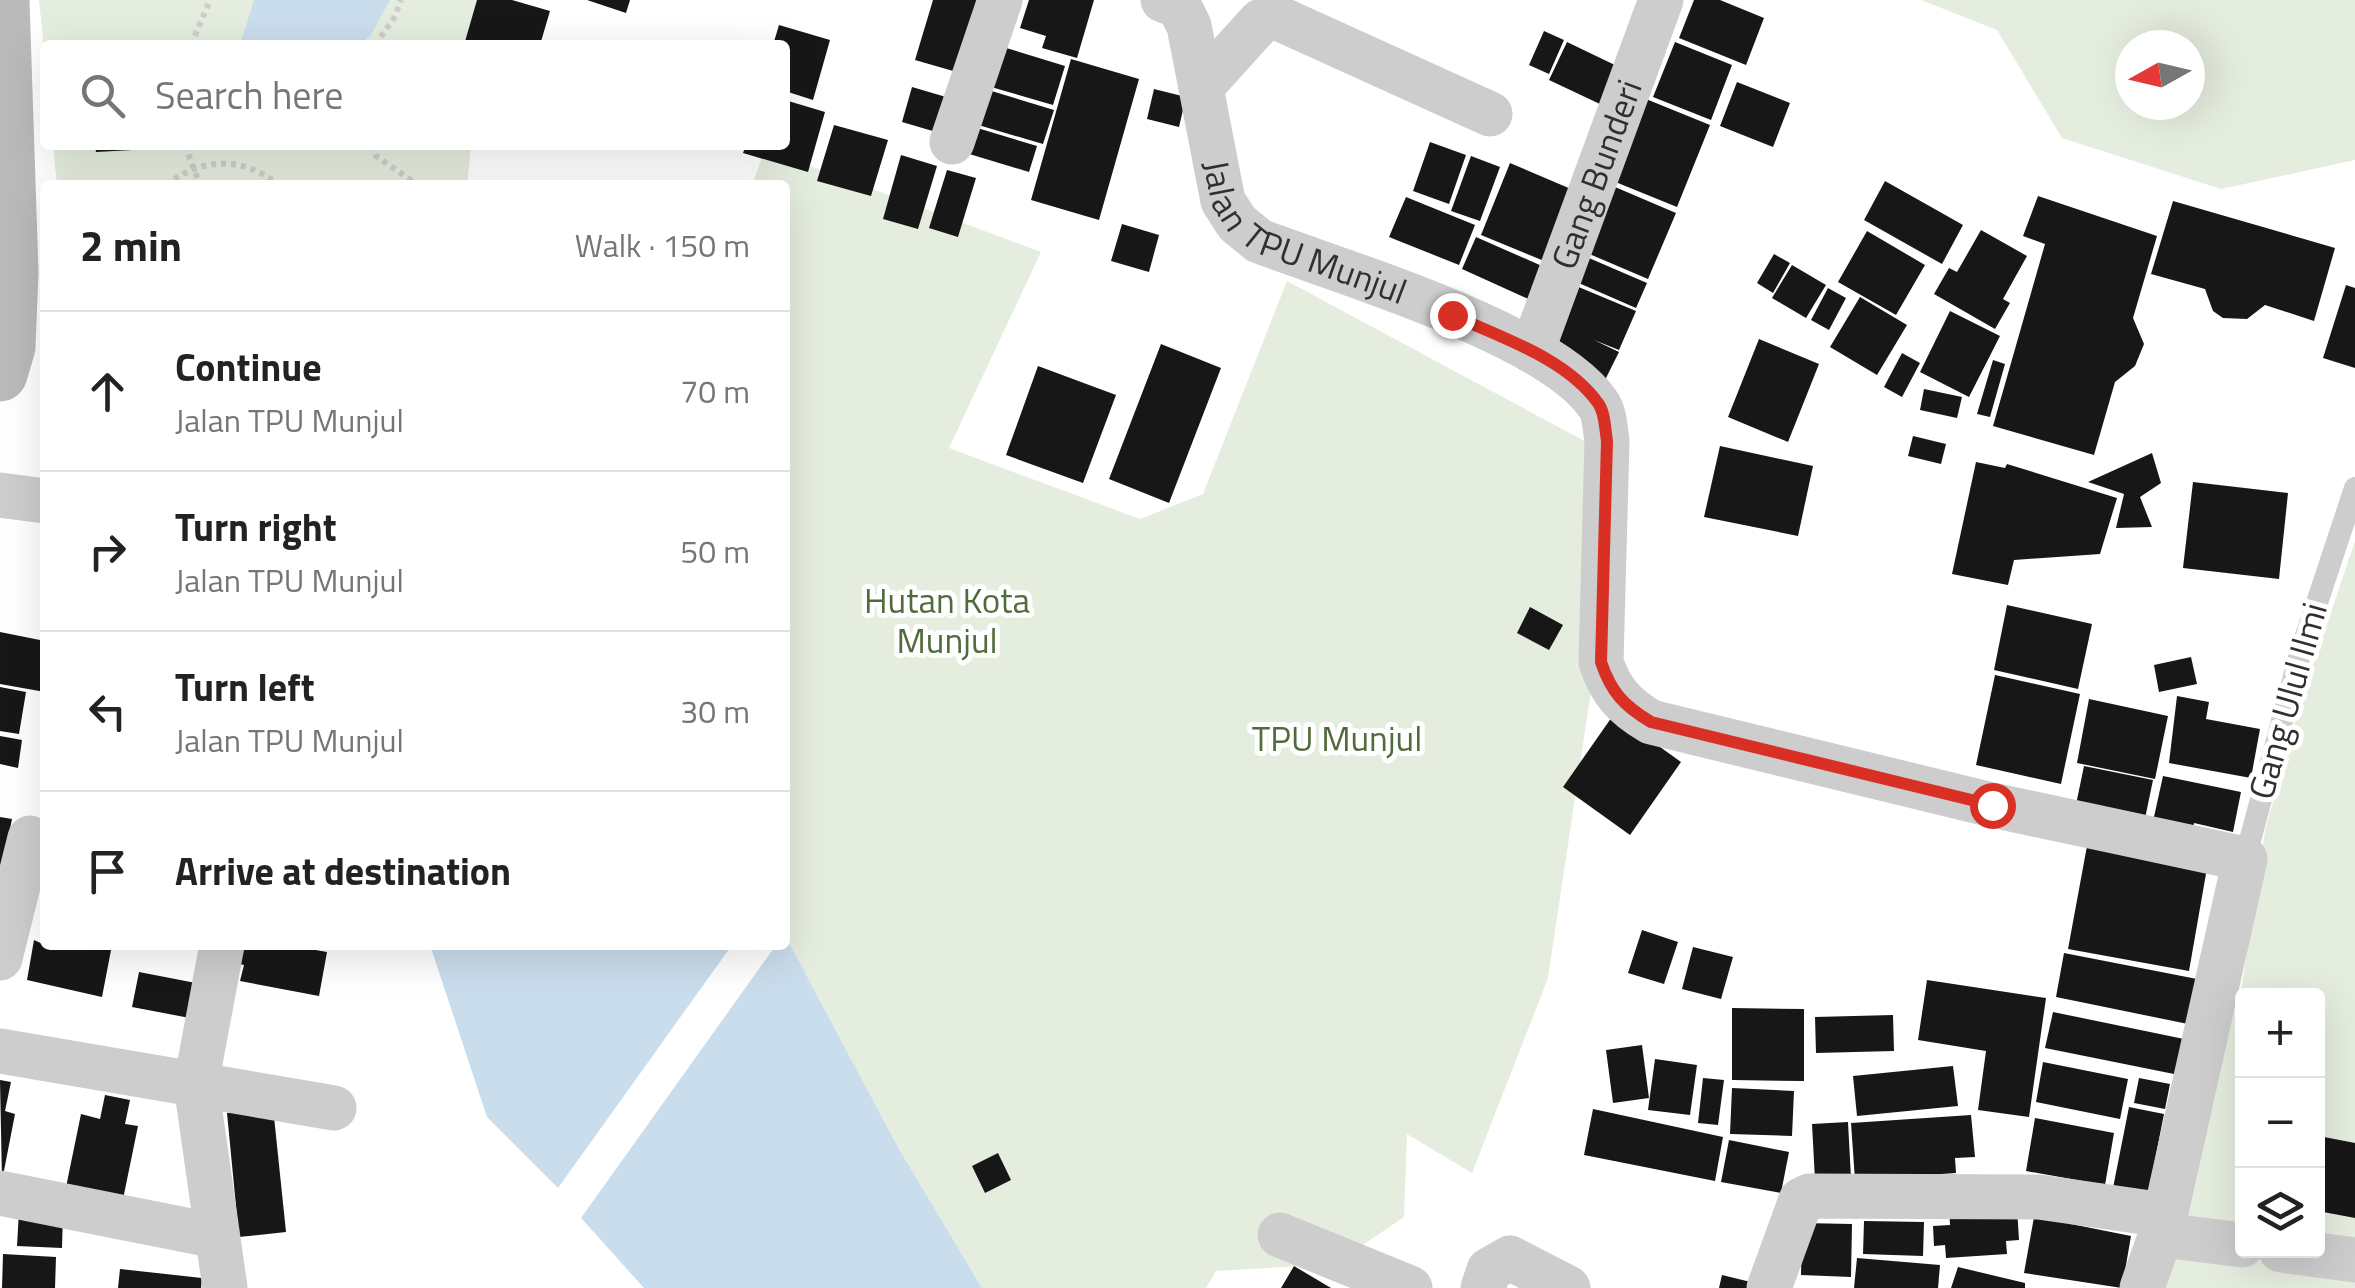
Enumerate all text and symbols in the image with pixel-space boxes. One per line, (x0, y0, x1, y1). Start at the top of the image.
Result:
north arrow (2115, 30, 2205, 120)
search box (40, 40, 790, 150)
text: Search here (155, 66, 343, 124)
icon: search (75, 68, 130, 123)
street label: Gang Bunderi (1536, 72, 1656, 277)
street label: Jalan TPU Munjul (1190, 155, 1415, 318)
text: 2 min (80, 213, 182, 277)
text: Walk · 150 m (575, 221, 750, 269)
route end (1430, 293, 1476, 339)
text: Continue (175, 338, 322, 396)
icon: ahead (80, 364, 135, 419)
text: 70 m (680, 367, 750, 415)
text: Jalan TPU Munjul (175, 396, 404, 444)
text: Turn right (175, 498, 337, 556)
icon: right (80, 524, 135, 579)
text: 50 m (680, 527, 750, 575)
text: Jalan TPU Munjul (175, 556, 404, 604)
park label: Hutan Kota Munjul (864, 573, 1030, 667)
street label: Gang Ulul Ilmi (2233, 596, 2341, 805)
text: Turn left (175, 658, 315, 716)
icon: left (80, 684, 135, 739)
text: 30 m (680, 687, 750, 735)
park label: TPU Munjul (1252, 711, 1422, 765)
text: Jalan TPU Munjul (175, 716, 404, 764)
route start (1970, 783, 2016, 829)
text: Arrive at destination (175, 842, 511, 900)
icon: arrive (80, 844, 135, 899)
map controls (2235, 988, 2325, 1258)
button: + (2235, 988, 2325, 1078)
button: − (2235, 1078, 2325, 1168)
button: layers (2235, 1168, 2325, 1258)

